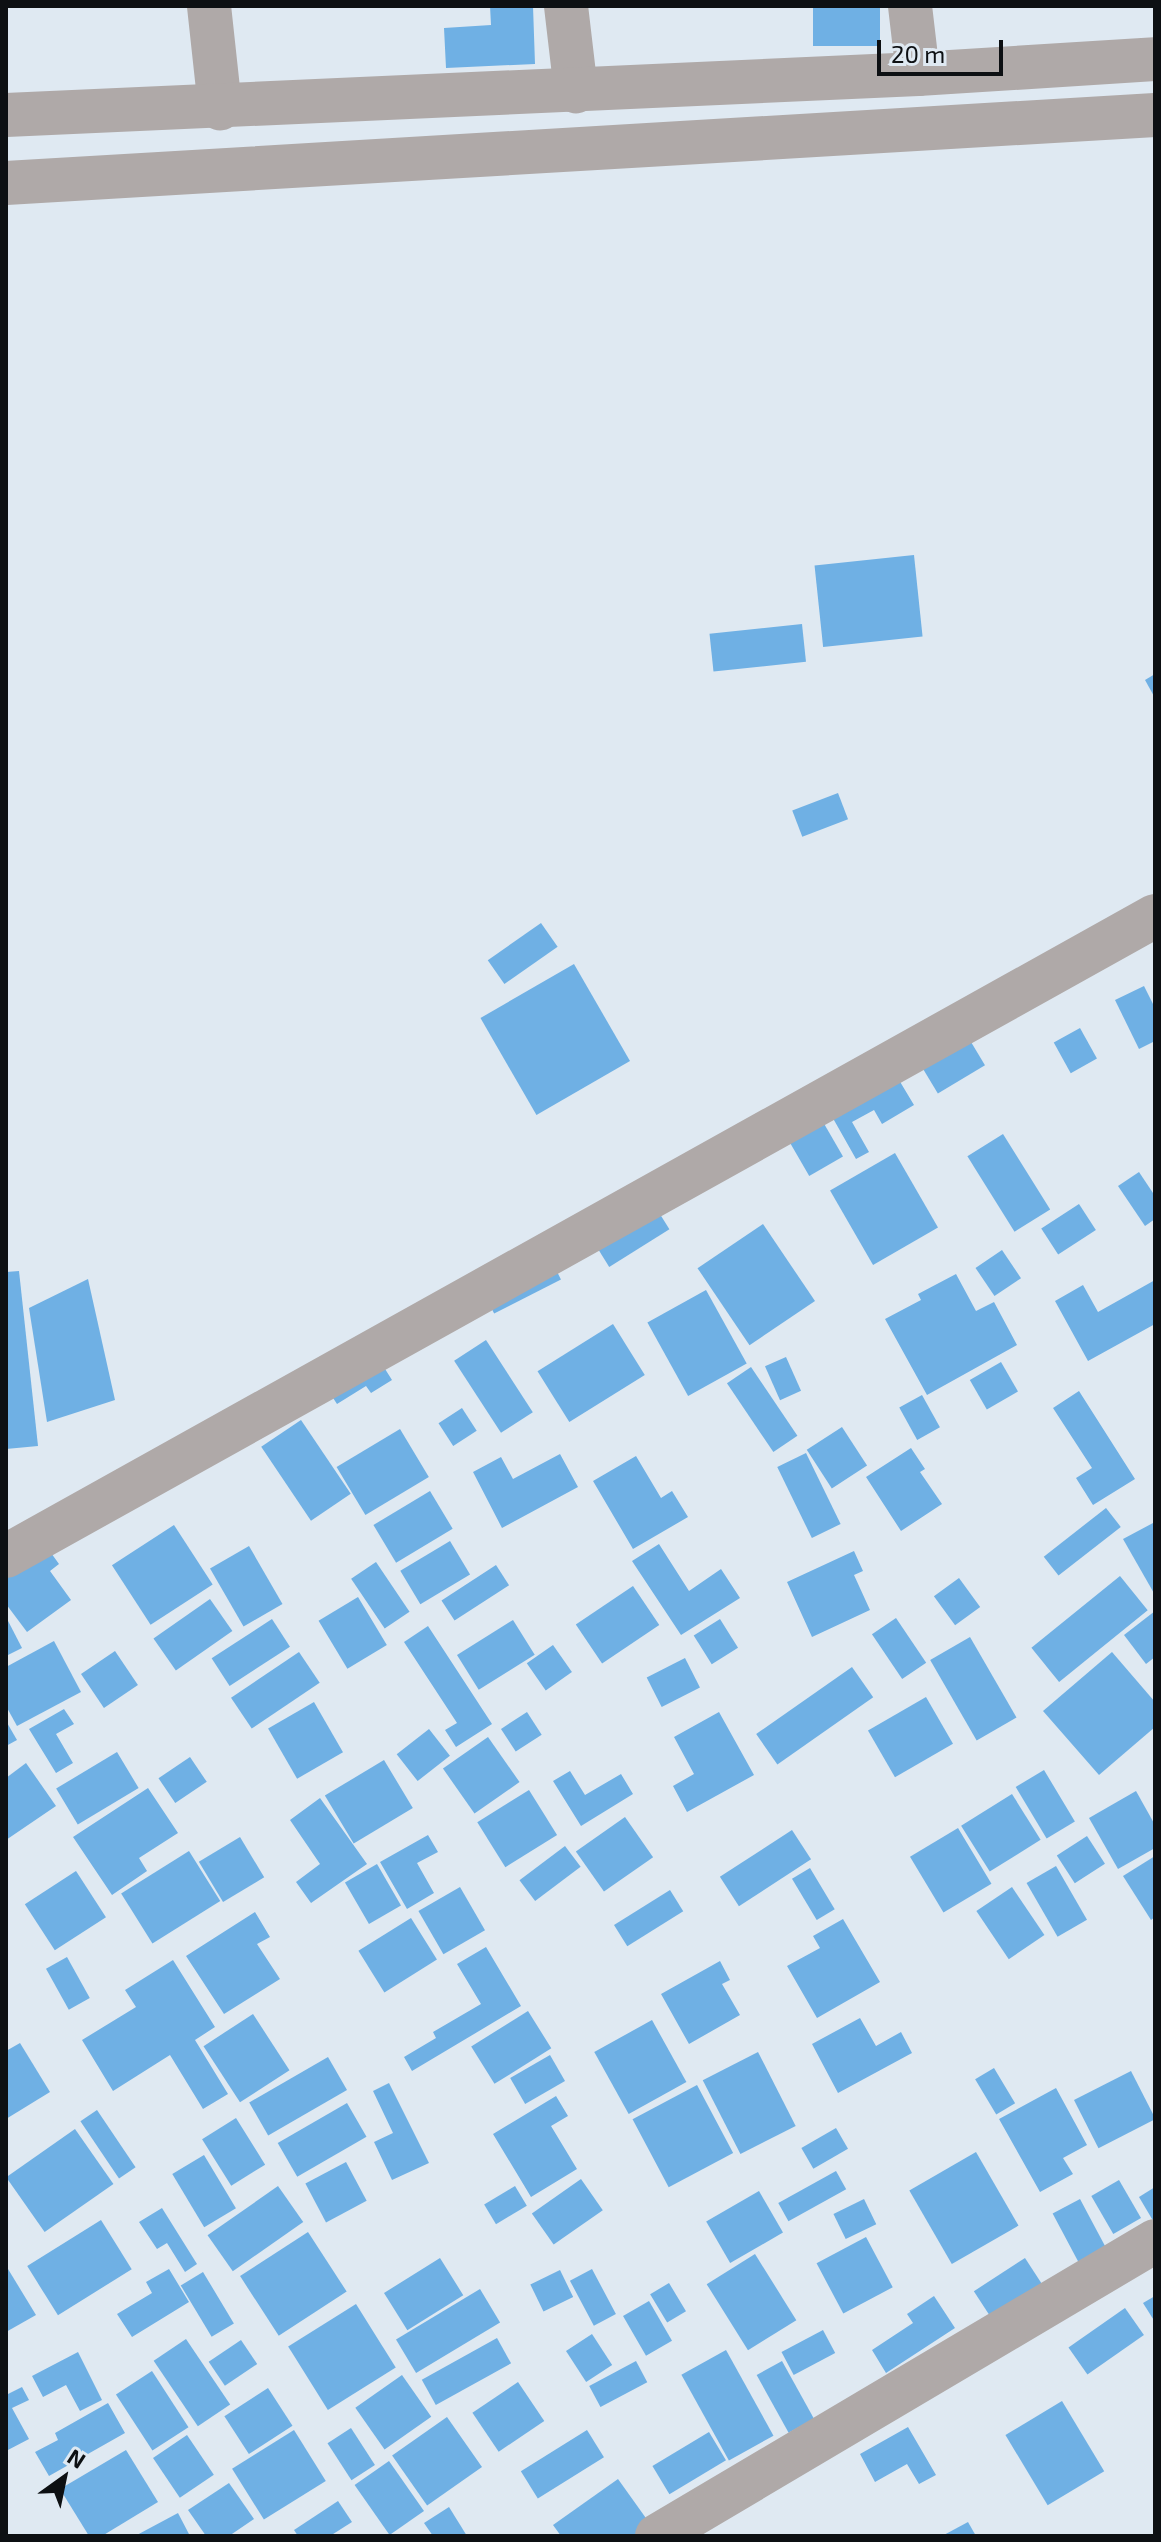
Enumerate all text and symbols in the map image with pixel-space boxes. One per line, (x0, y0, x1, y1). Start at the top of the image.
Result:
scale bar (881, 24, 1007, 74)
text: 20 m (891, 39, 945, 68)
north arrow (24, 2438, 104, 2518)
text: N (63, 2443, 91, 2473)

